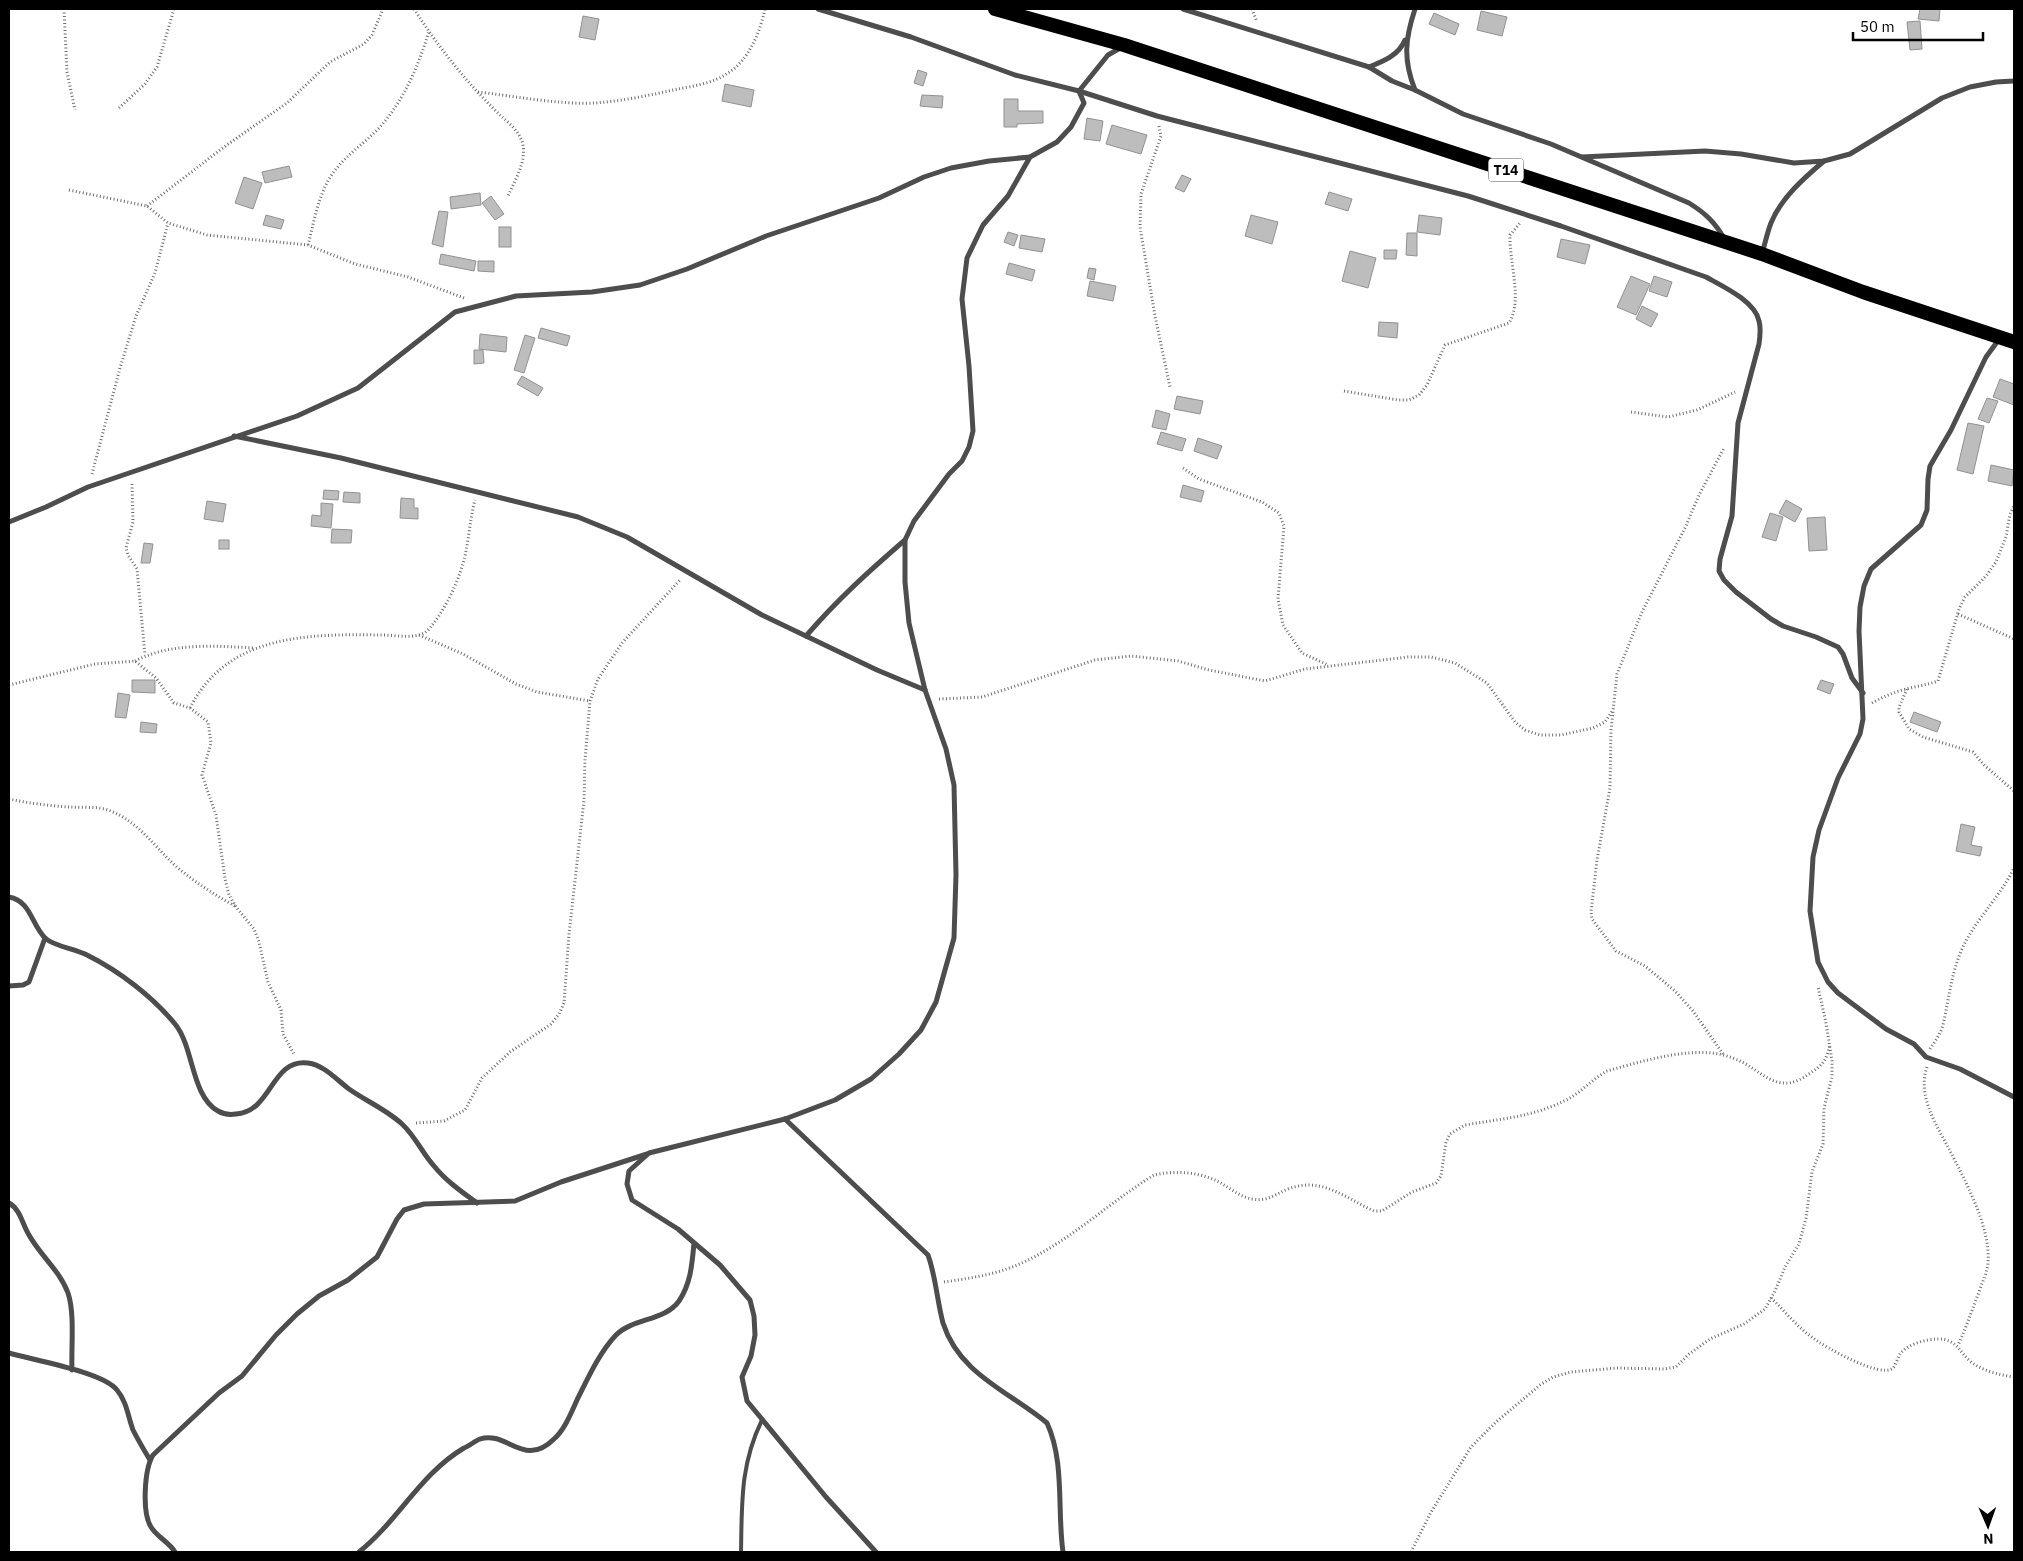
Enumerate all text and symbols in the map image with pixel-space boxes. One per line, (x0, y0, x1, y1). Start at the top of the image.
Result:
scale bar (1853, 10, 1983, 42)
text: 50 m (1860, 17, 1895, 36)
road number: T14 (1488, 158, 1524, 182)
north arrow (1963, 1501, 2013, 1551)
text: N (1983, 1530, 1994, 1548)

